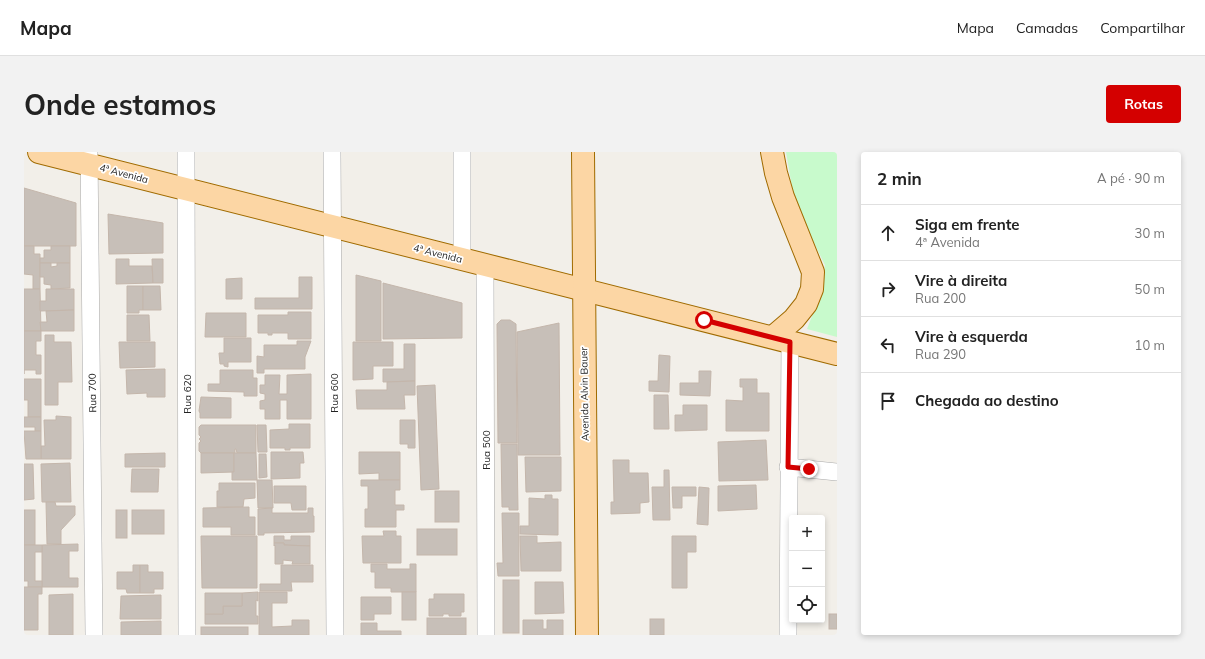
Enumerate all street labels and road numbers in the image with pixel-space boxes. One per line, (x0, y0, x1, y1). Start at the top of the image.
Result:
street label: 4ª Avenida (98, 161, 150, 186)
street label: 4ª Avenida (412, 241, 464, 266)
street label: Avenida Alvin Bauer (577, 346, 592, 441)
street label: Rua 700 (86, 373, 99, 413)
street label: Rua 600 (328, 373, 341, 413)
street label: Rua 620 (181, 374, 194, 414)
street label: Rua 500 (480, 430, 493, 470)

